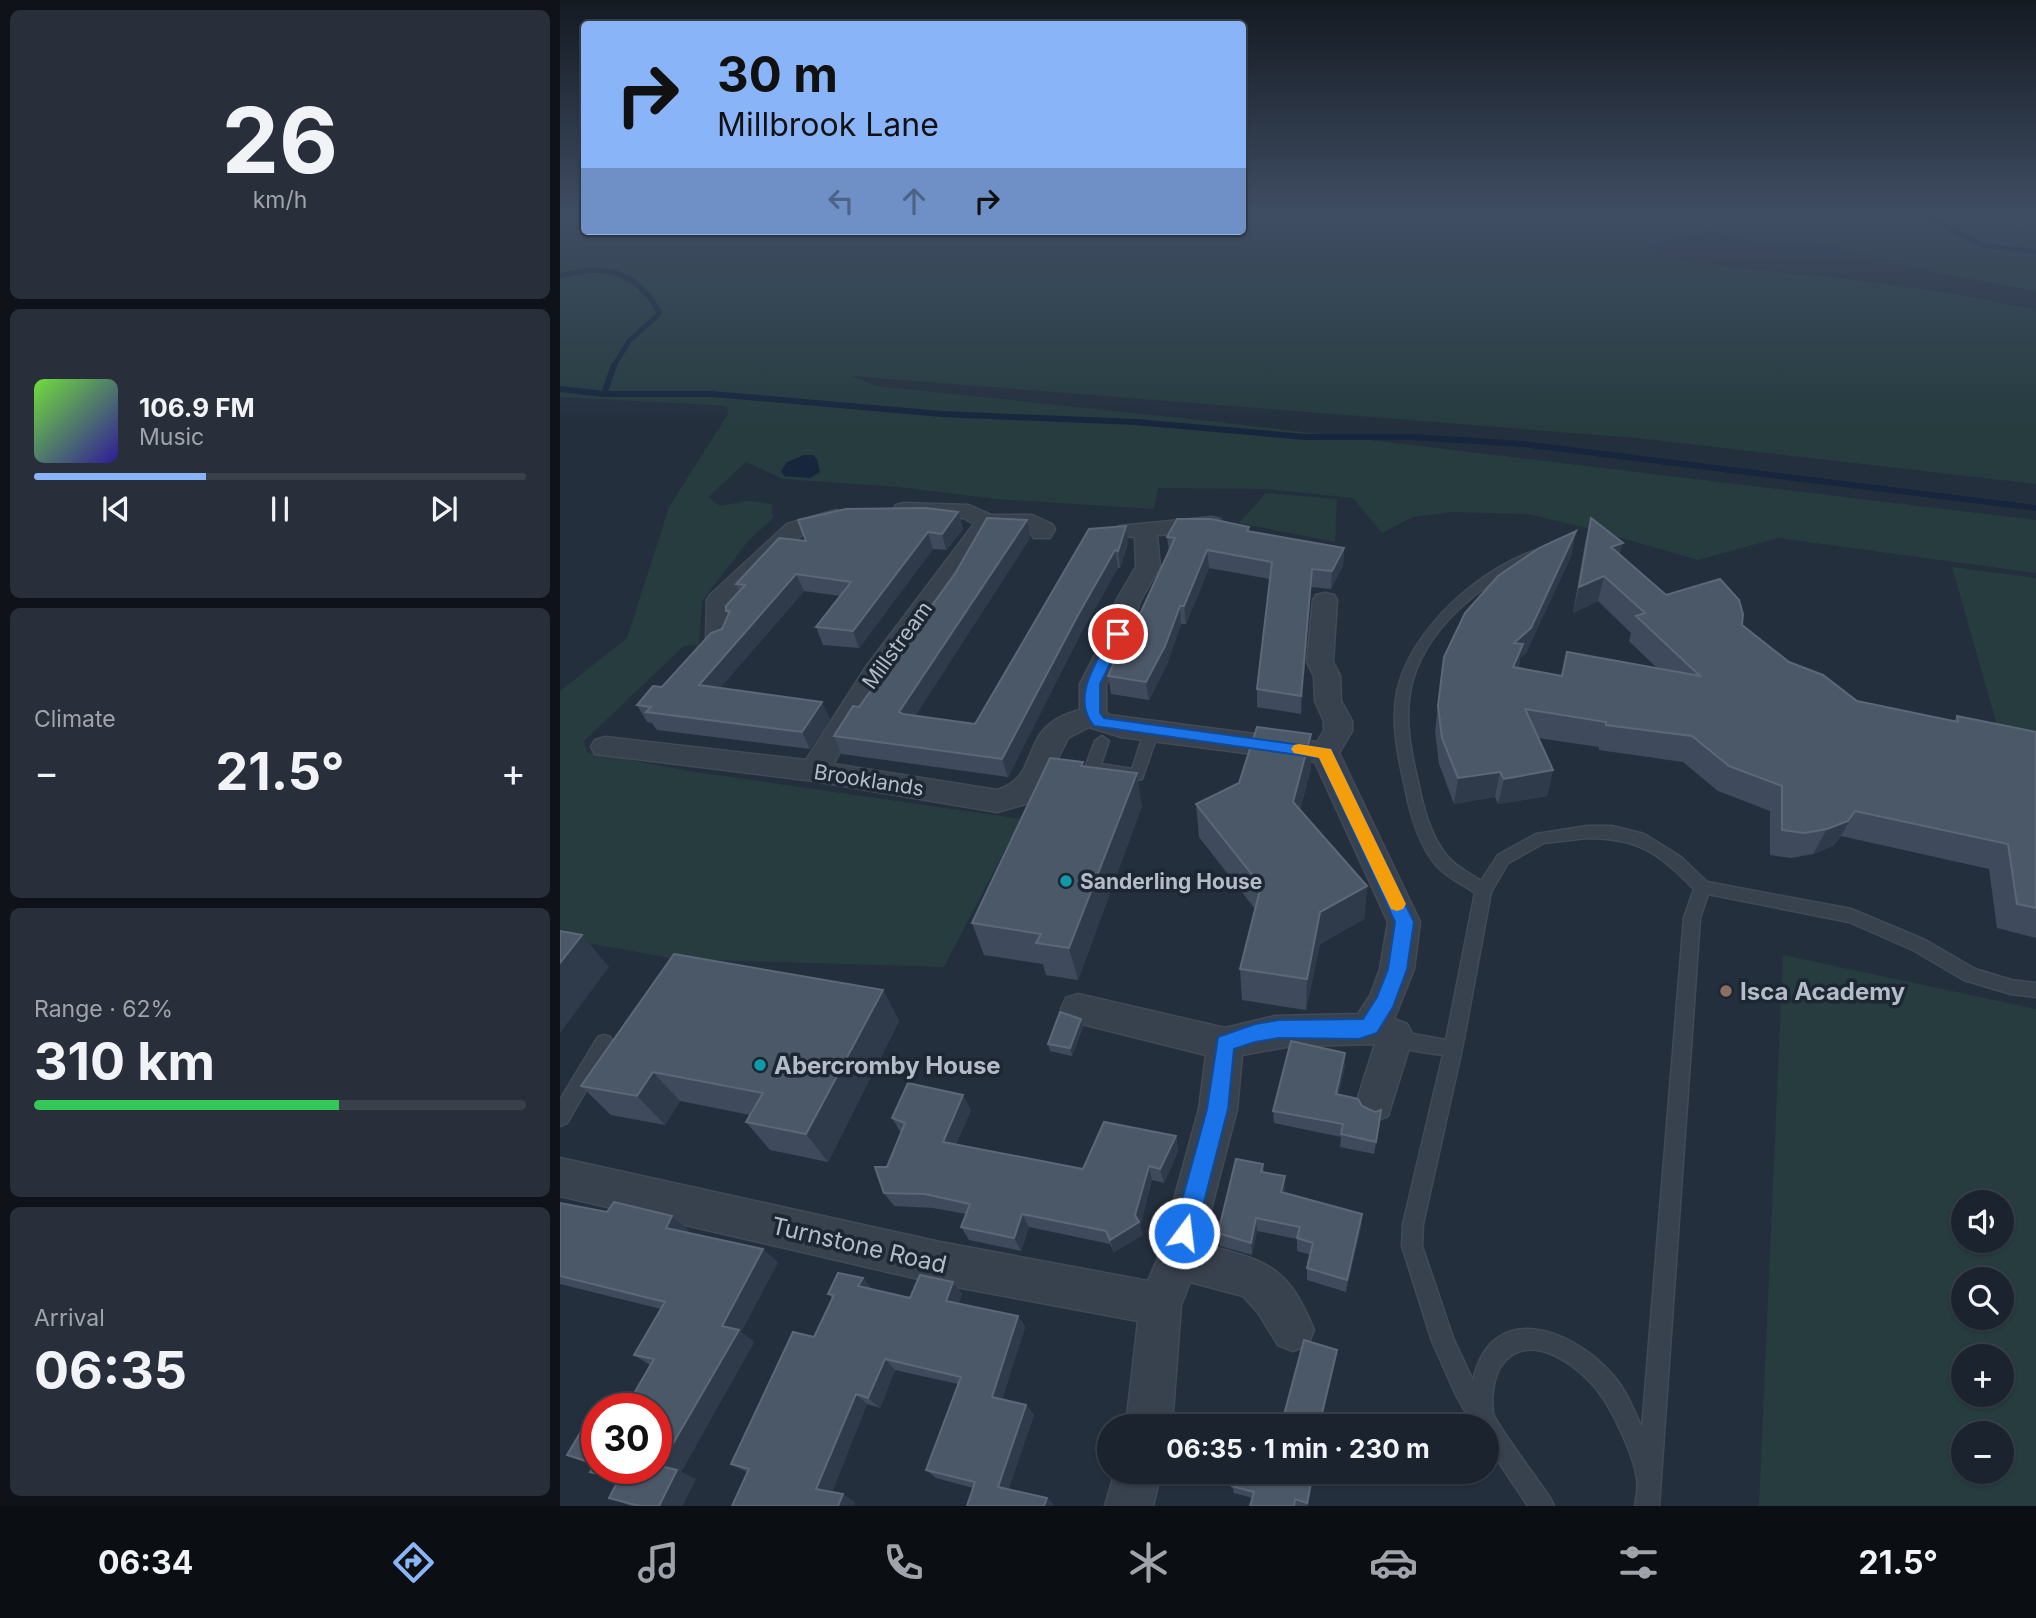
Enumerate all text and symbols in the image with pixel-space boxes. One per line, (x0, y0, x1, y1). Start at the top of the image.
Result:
text: 30 m (717, 45, 838, 104)
icon: right (602, 49, 693, 140)
text: 26 (222, 85, 338, 195)
text: Millbrook Lane (717, 105, 939, 144)
icon: left (822, 182, 860, 220)
icon: ahead (895, 182, 933, 220)
icon: right (968, 182, 1006, 220)
text: km/h (253, 186, 307, 214)
text: 106.9 FM (139, 392, 255, 423)
text: Music (139, 423, 204, 451)
icon: previous (97, 490, 135, 528)
icon: pause (261, 490, 299, 528)
icon: next (425, 490, 463, 528)
street label: Millstream (857, 596, 937, 694)
pin (1088, 604, 1148, 664)
icon: arrive (1099, 615, 1137, 653)
text: Climate (34, 705, 116, 733)
text: 21.5° (215, 740, 345, 803)
text: − (34, 749, 59, 795)
text: + (501, 749, 526, 795)
street label: Brooklands (812, 759, 926, 801)
place label: Sanderling House (1080, 869, 1262, 894)
marker: Sanderling House (1058, 873, 1074, 889)
place label: Isca Academy (1740, 977, 1906, 1006)
marker: Isca Academy (1718, 983, 1734, 999)
text: Range · 62% (34, 995, 173, 1023)
text: 310 km (34, 1030, 215, 1093)
place label: Abercromby House (774, 1051, 1001, 1080)
marker: Abercromby House (752, 1057, 768, 1073)
map controls (1951, 1190, 2014, 1484)
button: sound (1951, 1190, 2014, 1253)
position arrow (1147, 1196, 1221, 1270)
street label: Turnstone Road (769, 1211, 949, 1279)
button: search (1951, 1267, 2014, 1330)
text: Arrival (34, 1304, 105, 1332)
text: 06:35 (34, 1339, 187, 1402)
button: + (1951, 1344, 2014, 1407)
speed limit sign: 30 (581, 1393, 672, 1484)
button: − (1951, 1421, 2014, 1484)
text: 06:35 · 1 min · 230 m (1166, 1433, 1430, 1464)
icon: directions (389, 1538, 438, 1587)
icon: music (634, 1538, 683, 1587)
icon: phone (879, 1538, 928, 1587)
icon: climate (1124, 1538, 1173, 1587)
icon: car (1369, 1538, 1418, 1587)
icon: filters (1614, 1538, 1663, 1587)
text: 06:34 (98, 1543, 193, 1582)
text: 21.5° (1859, 1543, 1938, 1582)

